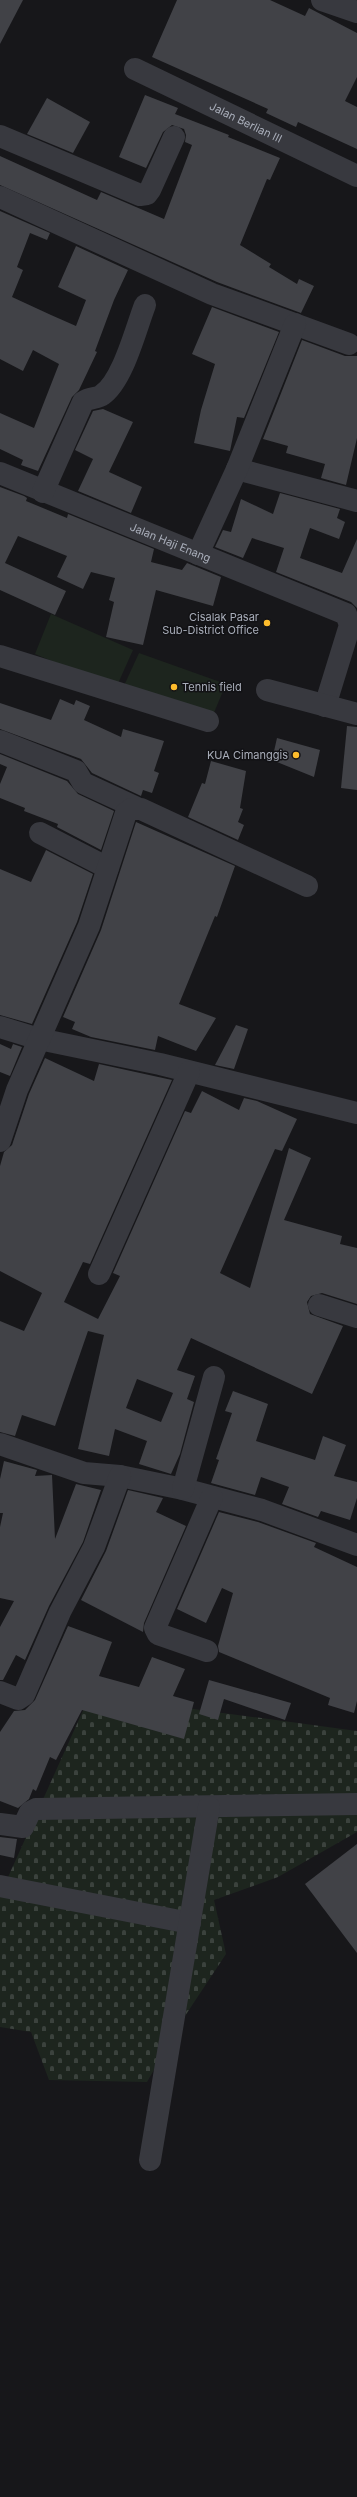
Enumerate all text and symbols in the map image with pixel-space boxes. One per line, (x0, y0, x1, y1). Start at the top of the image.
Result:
street label: Jalan Berlian III (207, 99, 284, 146)
street label: Jalan Haji Enang (128, 520, 213, 565)
place label: Cisalak Pasar Sub-District Office (162, 610, 259, 637)
marker: Cisalak Pasar Sub-District Office (262, 618, 272, 628)
place label: Tennis field (182, 680, 242, 694)
marker: Tennis field (169, 682, 179, 692)
place label: KUA Cimanggis (207, 748, 288, 762)
marker: KUA Cimanggis (291, 750, 301, 760)

